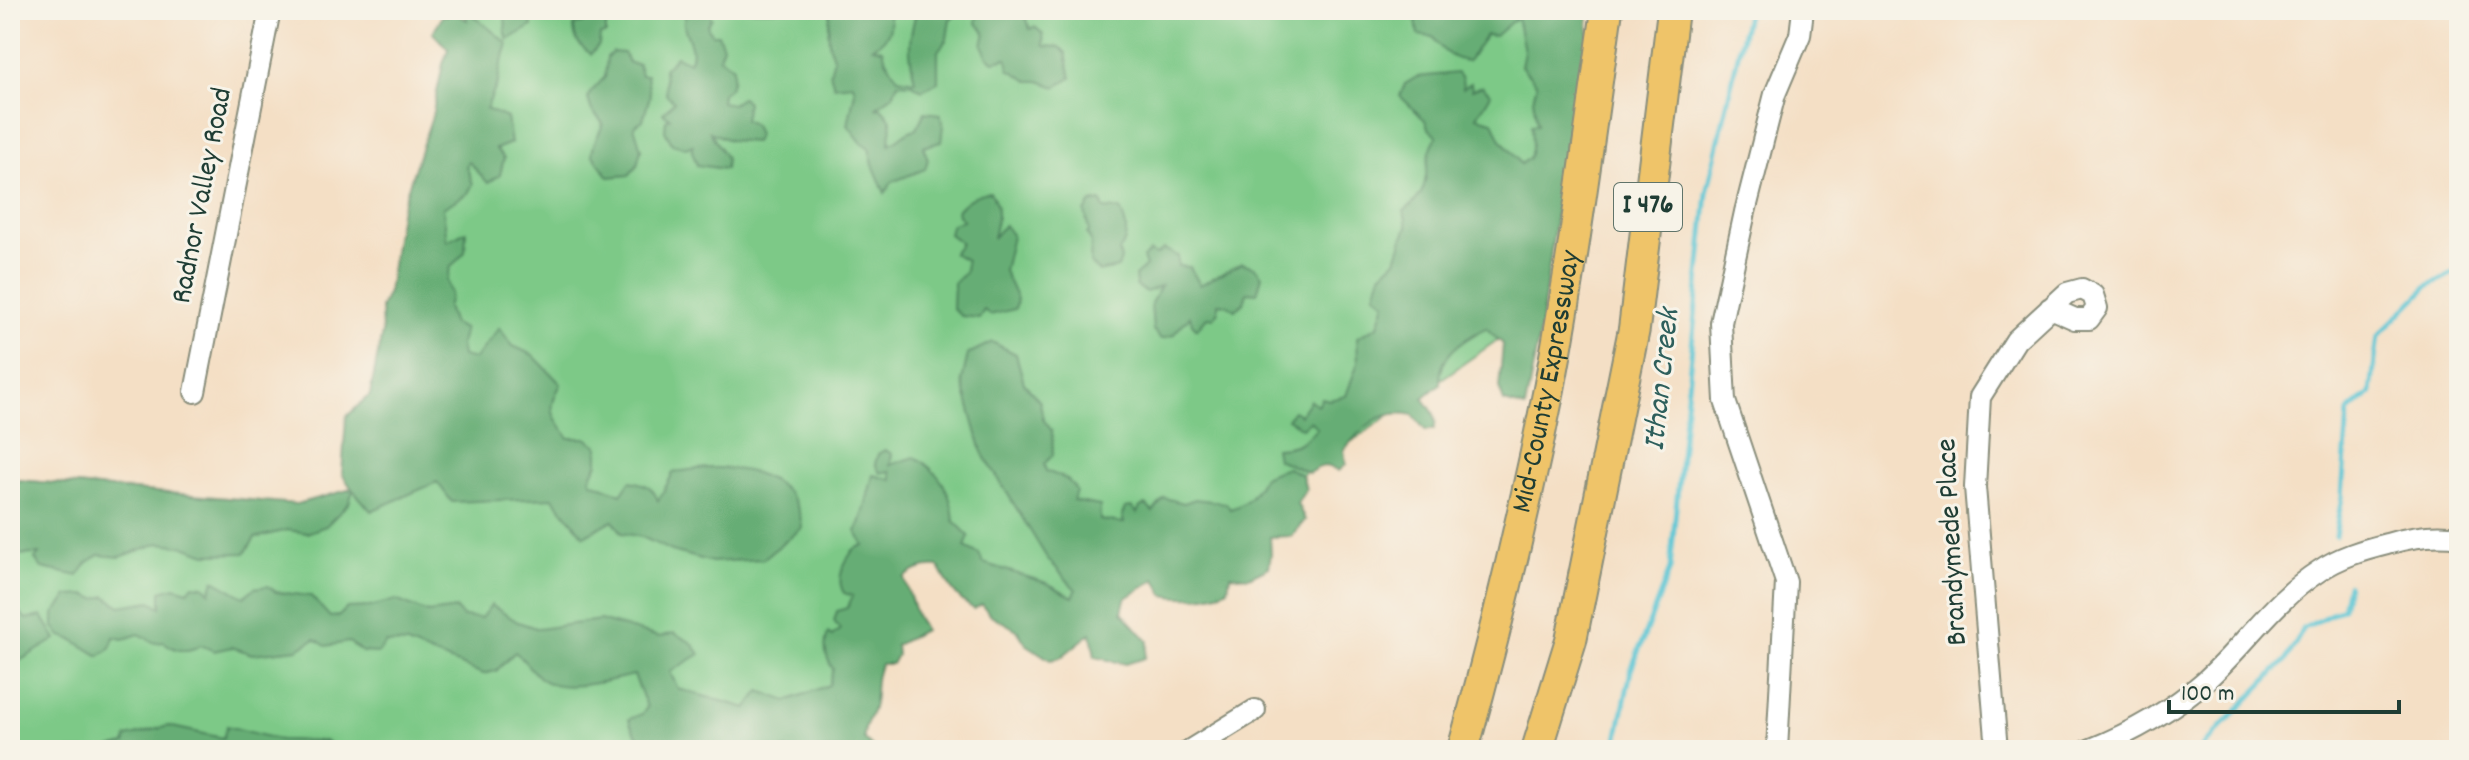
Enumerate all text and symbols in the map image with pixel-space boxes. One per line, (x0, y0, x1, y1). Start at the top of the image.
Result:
street label: Radnor Valley Road (162, 84, 246, 308)
road number: I 476 (1614, 183, 1682, 231)
street label: Mid-County Expressway (1502, 247, 1594, 517)
water label: Ithan Creek (1634, 304, 1695, 453)
street label: Brandymede Place (1927, 437, 1981, 647)
scale bar (2169, 664, 2399, 714)
text: 100 m (2181, 678, 2234, 712)

